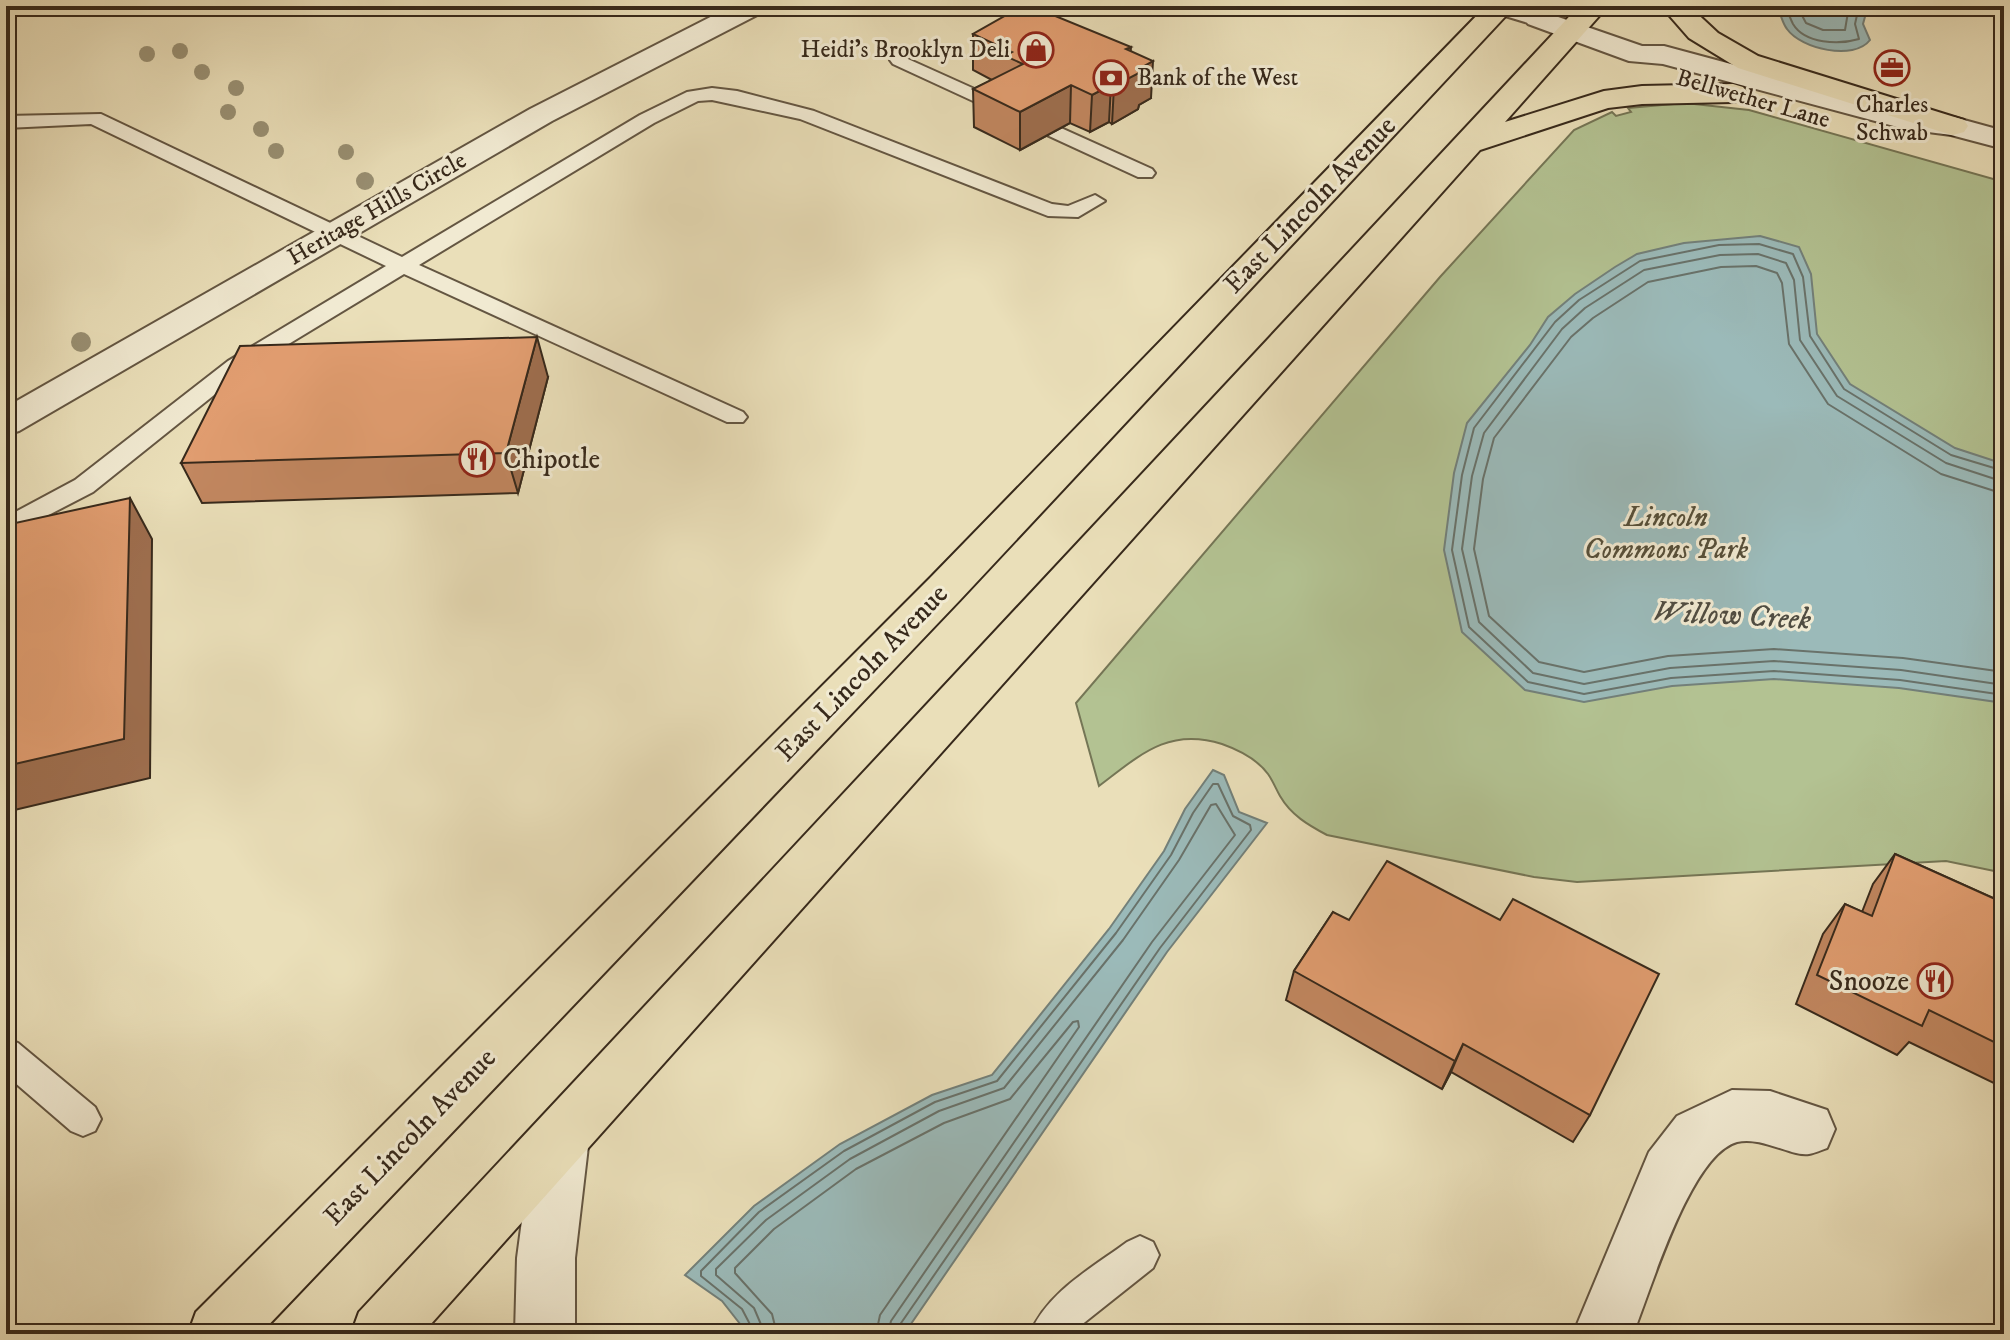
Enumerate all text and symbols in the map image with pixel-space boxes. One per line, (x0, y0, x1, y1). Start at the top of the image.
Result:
shop icon: Heidi's Brooklyn Deli (1017, 31, 1055, 69)
place label: Heidi's Brooklyn Deli (801, 35, 1010, 65)
office icon: Charles Schwab (1873, 49, 1911, 87)
bank icon: Bank of the West (1092, 59, 1130, 97)
place label: Bank of the West (1137, 63, 1298, 93)
street label: Bellwether Lane (1673, 63, 1833, 135)
place label: Charles Schwab (1856, 90, 1928, 148)
street label: East Lincoln Avenue (1216, 109, 1404, 301)
street label: Heritage Hills Circle (282, 146, 472, 272)
restaurant icon: Chipotle (458, 440, 496, 478)
place label: Chipotle (503, 442, 600, 477)
park label: Lincoln Commons Park (1584, 500, 1748, 567)
street label: East Lincoln Avenue (768, 577, 956, 769)
water label: Willow Creek (1652, 593, 1812, 639)
restaurant icon: Snooze (1916, 962, 1954, 1000)
place label: Snooze (1829, 964, 1909, 999)
street label: East Lincoln Avenue (316, 1041, 504, 1233)

